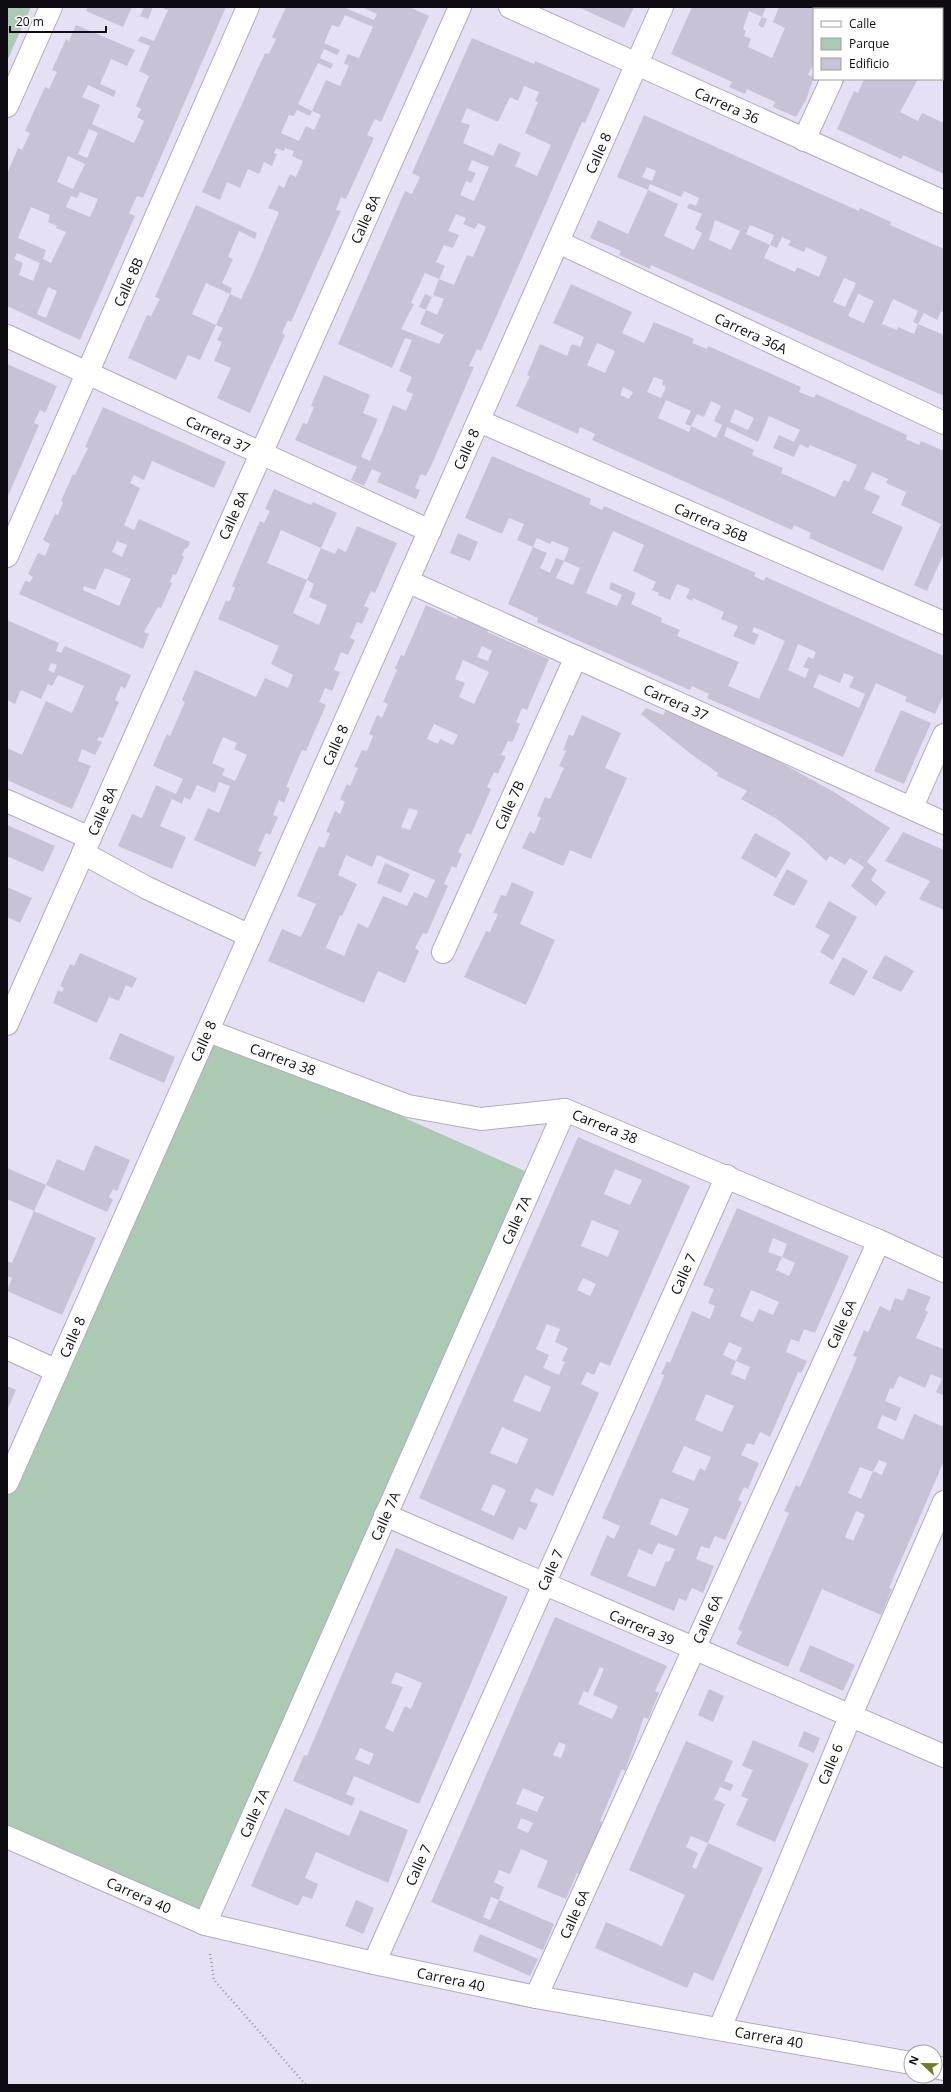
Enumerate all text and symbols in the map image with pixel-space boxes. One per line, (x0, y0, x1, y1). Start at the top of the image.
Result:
scale bar (10, 8, 106, 34)
legend (813, 8, 943, 80)
text: 20 m (16, 13, 44, 30)
text: Calle (849, 15, 876, 32)
text: Parque (849, 35, 889, 52)
text: Edificio (849, 55, 889, 72)
street label: Carrera 36 (692, 82, 762, 128)
street label: Calle 8 (581, 129, 615, 177)
street label: Calle 8A (346, 191, 384, 247)
street label: Calle 8B (109, 254, 147, 310)
street label: Carrera 36A (712, 308, 790, 358)
street label: Carrera 37 (183, 411, 253, 457)
street label: Calle 8 (449, 425, 483, 473)
street label: Calle 8A (214, 487, 252, 543)
street label: Carrera 36B (671, 498, 751, 546)
street label: Carrera 37 (641, 679, 711, 725)
street label: Calle 8 (318, 721, 352, 769)
street label: Calle 7B (490, 777, 528, 833)
street label: Calle 8A (83, 783, 121, 839)
street label: Calle 8 (186, 1017, 220, 1065)
street label: Carrera 38 (247, 1038, 319, 1080)
street label: Carrera 38 (569, 1104, 641, 1148)
street label: Calle 7A (497, 1192, 535, 1248)
street label: Calle 7 (666, 1250, 700, 1298)
street label: Calle 6A (822, 1296, 860, 1352)
street label: Calle 8 (55, 1313, 89, 1361)
street label: Calle 7A (366, 1488, 404, 1544)
street label: Calle 7 (533, 1546, 567, 1594)
street label: Calle 6A (688, 1591, 726, 1647)
street label: Carrera 39 (607, 1605, 677, 1649)
street label: Calle 6 (813, 1740, 847, 1788)
street label: Calle 7A (235, 1785, 273, 1841)
street label: Calle 7 (401, 1841, 435, 1889)
street label: Carrera 40 (104, 1872, 174, 1918)
street label: Calle 6A (555, 1886, 593, 1942)
street label: Carrera 40 (415, 1963, 487, 1995)
street label: Carrera 40 (733, 2022, 805, 2052)
north arrow (903, 2044, 943, 2084)
text: N (905, 2053, 922, 2067)

